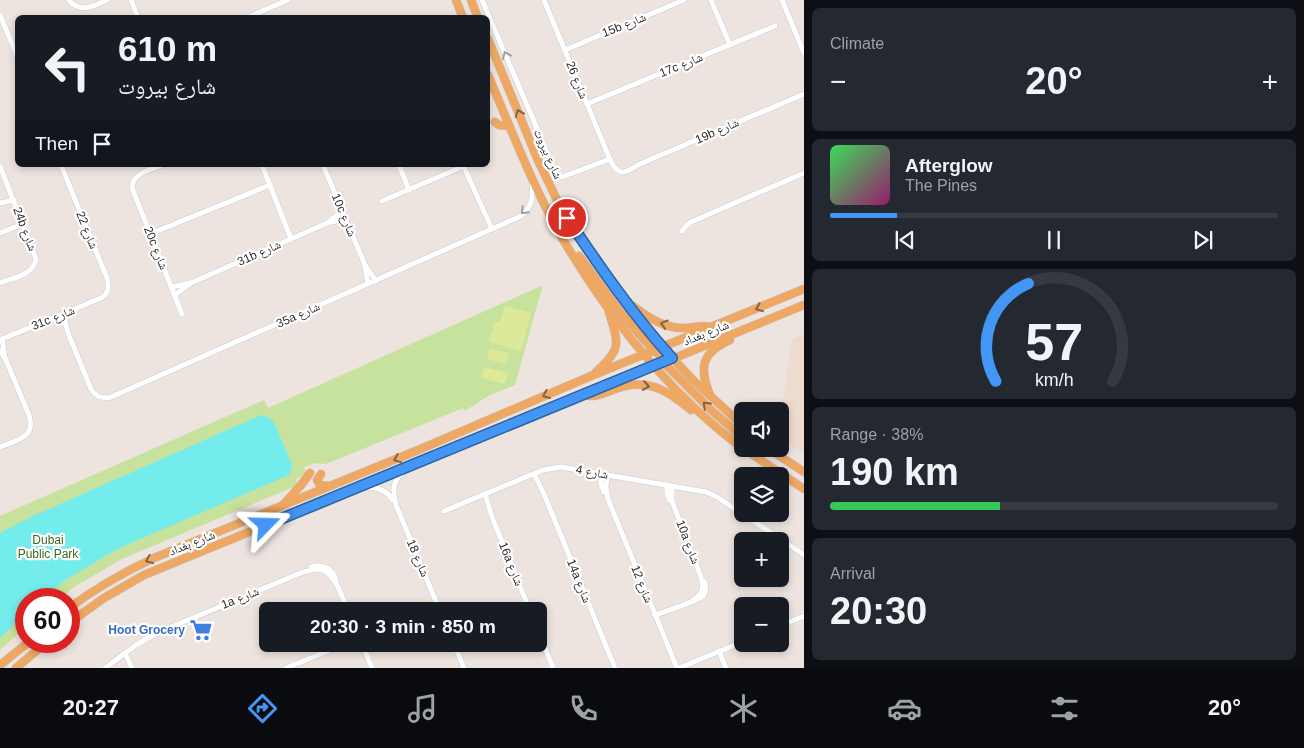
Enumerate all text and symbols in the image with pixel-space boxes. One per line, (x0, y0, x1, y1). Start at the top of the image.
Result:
street label: 15b شارع (600, 10, 648, 41)
text: 610 m (118, 29, 217, 68)
icon: left (35, 35, 100, 100)
text: Climate (830, 35, 884, 52)
street label: 17c شارع (657, 50, 705, 81)
one-way arrow (501, 51, 512, 60)
street label: شارع 26 (562, 59, 591, 101)
text: 20° (1025, 60, 1083, 102)
text: − (830, 66, 846, 97)
text: + (1262, 66, 1278, 97)
text: شارع بيروت (118, 74, 216, 99)
one-way arrow (514, 110, 524, 118)
street label: 19b شارع (693, 115, 741, 148)
street label: شارع بيروت (530, 127, 565, 182)
icon: arrive (88, 130, 116, 158)
text: Then (35, 133, 78, 154)
text: Afterglow (905, 155, 993, 176)
text: The Pines (905, 177, 977, 194)
street label: 10c شارع (328, 191, 359, 239)
pin (546, 197, 588, 239)
icon: arrive (553, 204, 581, 232)
street label: 24b شارع (9, 205, 40, 254)
one-way arrow (521, 205, 530, 214)
street label: شارع 22 (72, 209, 101, 251)
street label: 20c شارع (140, 224, 171, 272)
icon: previous (891, 226, 919, 254)
icon: pause (1040, 226, 1068, 254)
icon: next (1189, 226, 1217, 254)
street label: 31b شارع (235, 237, 283, 270)
street label: 35a شارع (274, 299, 322, 332)
one-way arrow (755, 301, 764, 312)
street label: 31c شارع (29, 303, 77, 334)
text: 57 (1025, 313, 1083, 371)
street label: شارع بغداد (681, 317, 731, 349)
one-way arrow (660, 320, 669, 330)
text: km/h (1035, 370, 1073, 390)
one-way arrow (643, 380, 651, 391)
one-way arrow (542, 389, 551, 400)
one-way arrow (703, 402, 712, 411)
map controls (734, 402, 789, 652)
button: sound (734, 402, 789, 457)
text: Range · 38% (830, 426, 923, 443)
text: 190 km (830, 451, 959, 493)
one-way arrow (393, 453, 402, 463)
street label: شارع 4 (574, 462, 609, 483)
button: layers (734, 467, 789, 522)
position arrow (239, 498, 291, 550)
street label: 10a شارع (672, 518, 703, 567)
street label: شارع بغداد (167, 527, 217, 559)
button: + (734, 532, 789, 587)
park label: Dubai Public Park (18, 533, 79, 561)
street label: شارع 18 (403, 537, 432, 579)
street label: 16a شارع (495, 540, 526, 588)
one-way arrow (145, 554, 154, 565)
street label: 14a شارع (563, 557, 594, 605)
street label: شارع 12 (627, 563, 656, 605)
text: Arrival (830, 565, 875, 582)
street label: 1a شارع (219, 584, 261, 613)
speed limit sign: 60 (15, 588, 80, 653)
text: 20:30 (830, 590, 927, 632)
button: − (734, 597, 789, 652)
text: 20:30 · 3 min · 850 m (310, 616, 496, 637)
supermarket icon: Hoot Grocery (188, 617, 214, 643)
place label: Hoot Grocery (108, 623, 185, 637)
icon: directions (245, 691, 280, 726)
icon: music (405, 691, 440, 726)
icon: phone (566, 691, 601, 726)
icon: climate (726, 691, 761, 726)
icon: car (887, 691, 922, 726)
icon: filters (1047, 691, 1082, 726)
text: 20:27 (63, 695, 119, 720)
text: 20° (1208, 695, 1241, 720)

